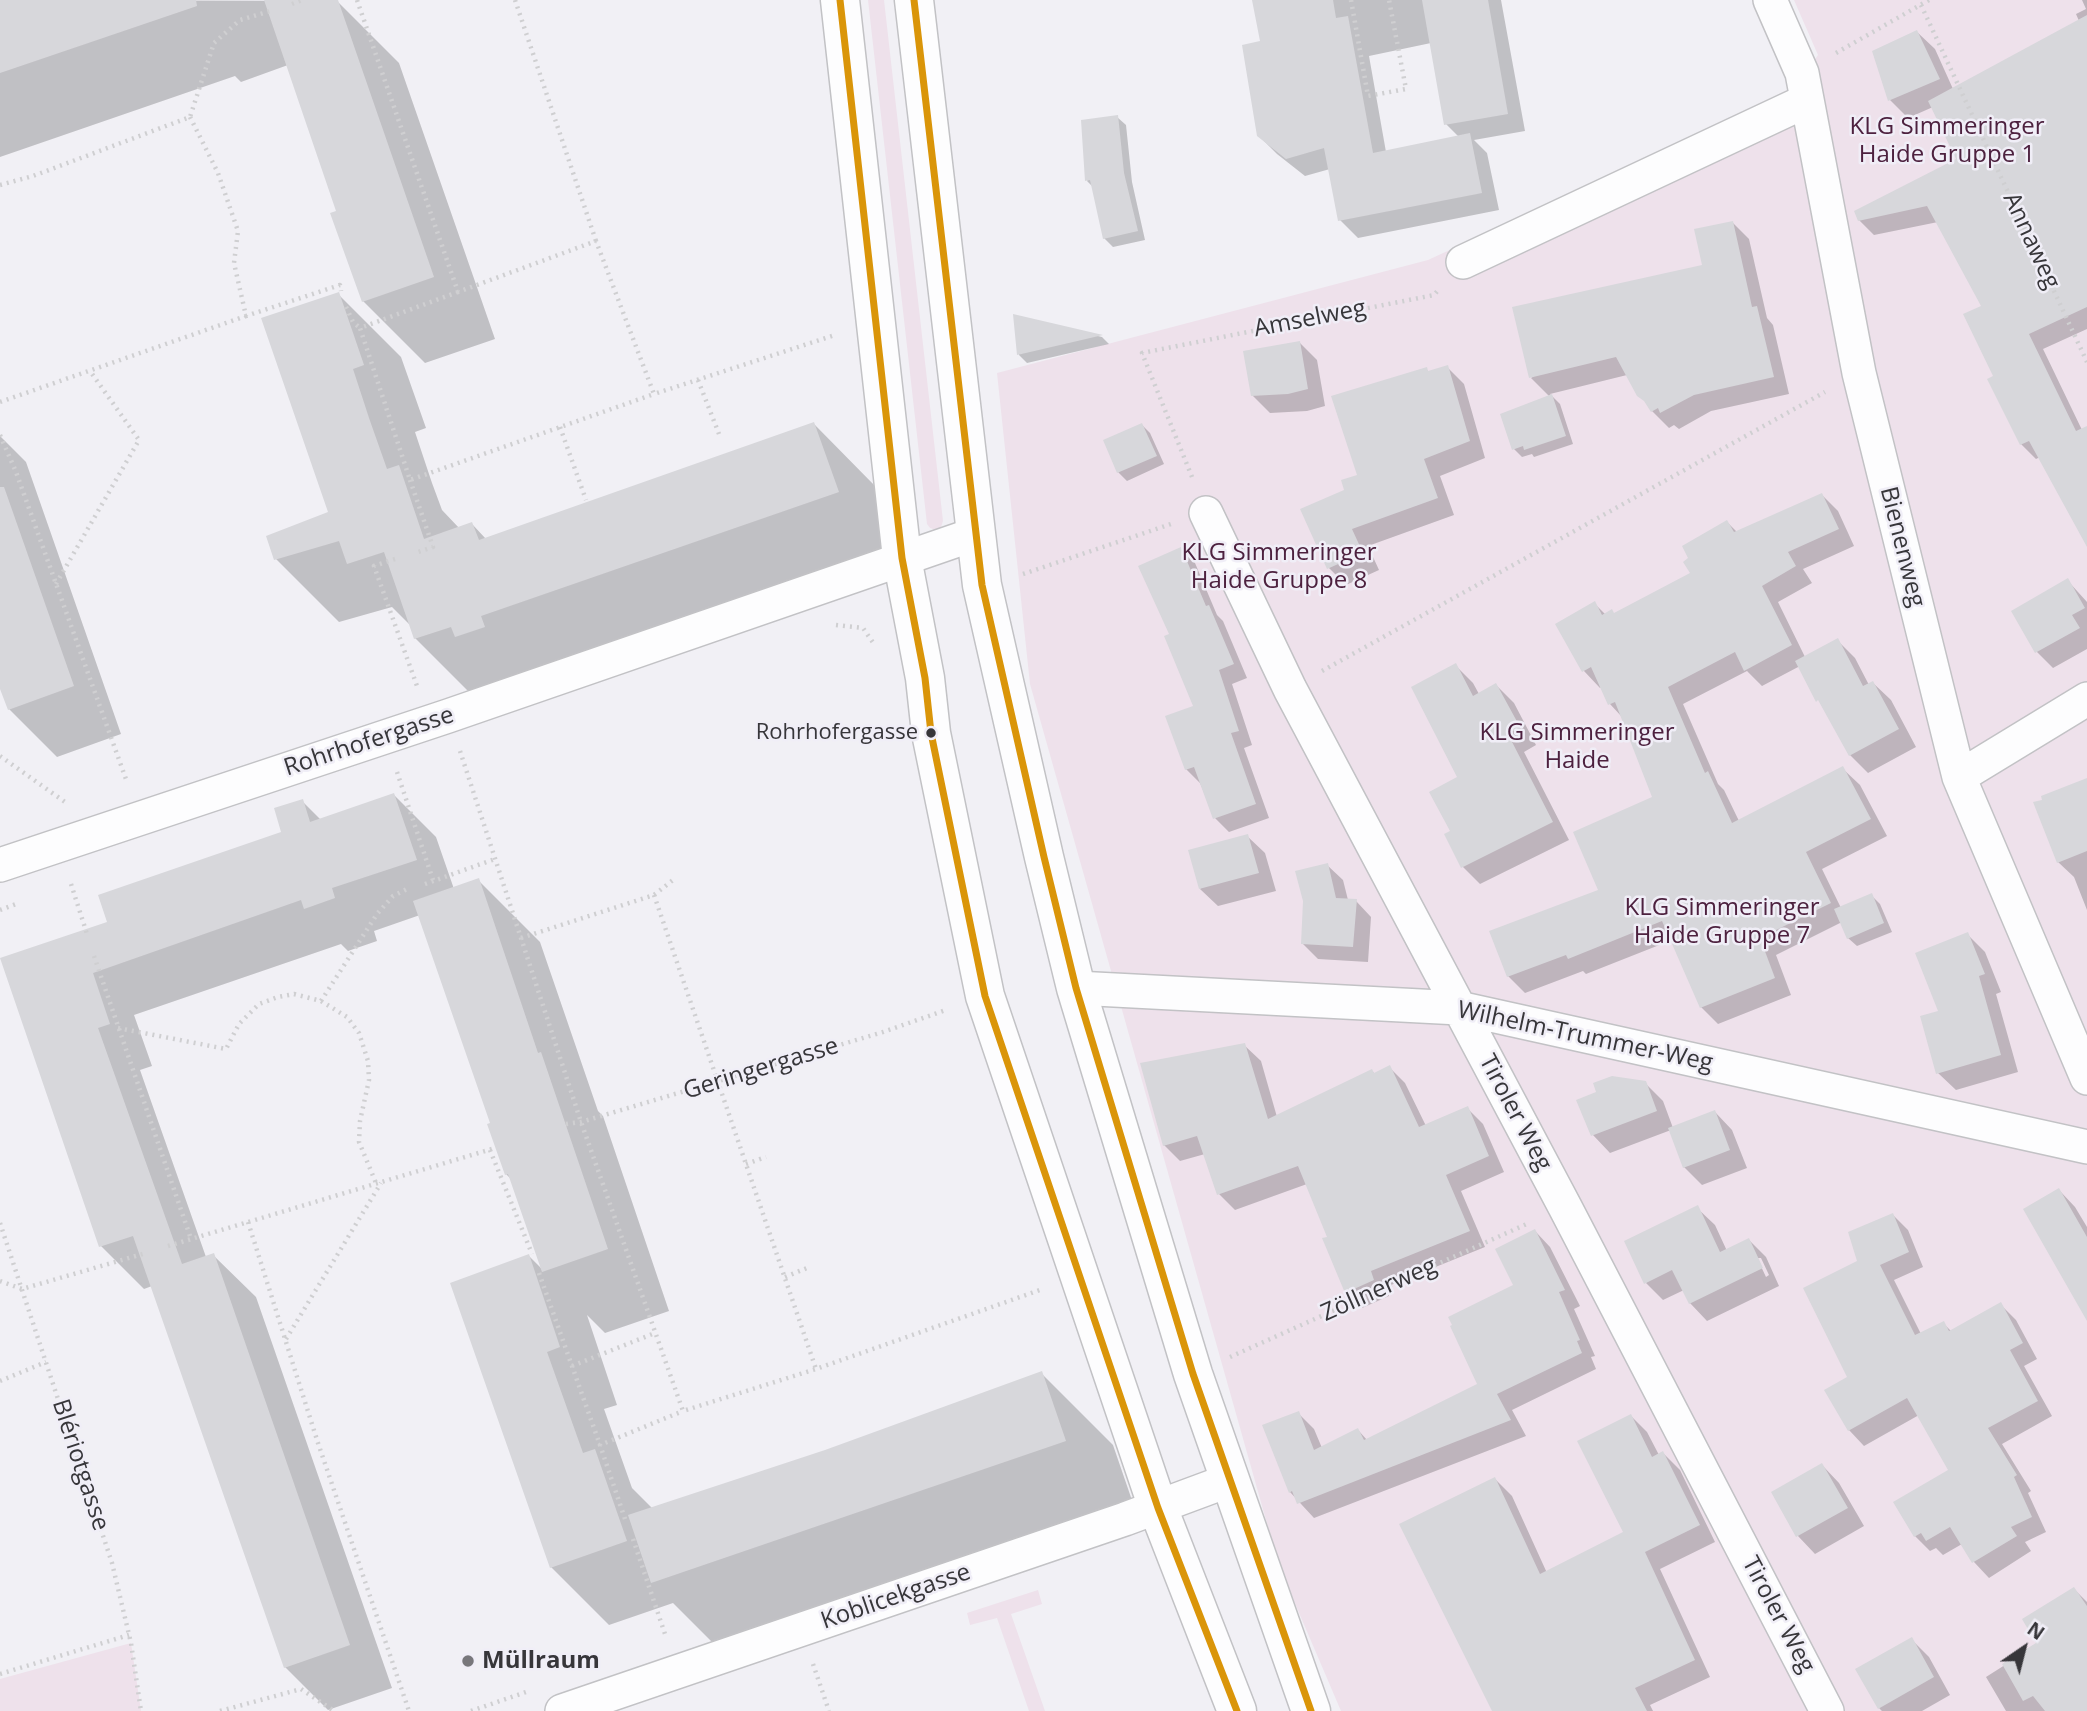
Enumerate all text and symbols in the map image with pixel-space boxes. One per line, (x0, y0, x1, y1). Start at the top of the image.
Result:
park label: KLG Simmeringer Haide Gruppe 1 (1850, 113, 2044, 169)
street label: Annaweg (1996, 188, 2066, 294)
street label: Amselweg (1252, 294, 1368, 344)
street label: Bienenweg (1873, 484, 1931, 610)
park label: KLG Simmeringer Haide Gruppe 8 (1182, 539, 1376, 595)
street label: Rohrhofergasse (280, 701, 458, 783)
park label: KLG Simmeringer Haide (1480, 719, 1674, 775)
place label: Rohrhofergasse (756, 720, 918, 746)
marker: Rohrhofergasse (924, 726, 938, 740)
park label: KLG Simmeringer Haide Gruppe 7 (1625, 894, 1819, 950)
street label: Wilhelm-Trummer-Weg (1455, 996, 1715, 1078)
street label: Geringergasse (680, 1032, 842, 1106)
street label: Tiroler Weg (1472, 1050, 1558, 1176)
street label: Zöllnerweg (1317, 1252, 1441, 1328)
street label: Blériotgasse (45, 1396, 115, 1534)
street label: Tiroler Weg (1735, 1552, 1821, 1678)
street label: Koblicekgasse (817, 1558, 975, 1636)
north arrow (1989, 1613, 2059, 1683)
text: N (2022, 1616, 2050, 1646)
place label: Müllraum (482, 1647, 600, 1675)
marker: Müllraum (460, 1653, 476, 1669)

